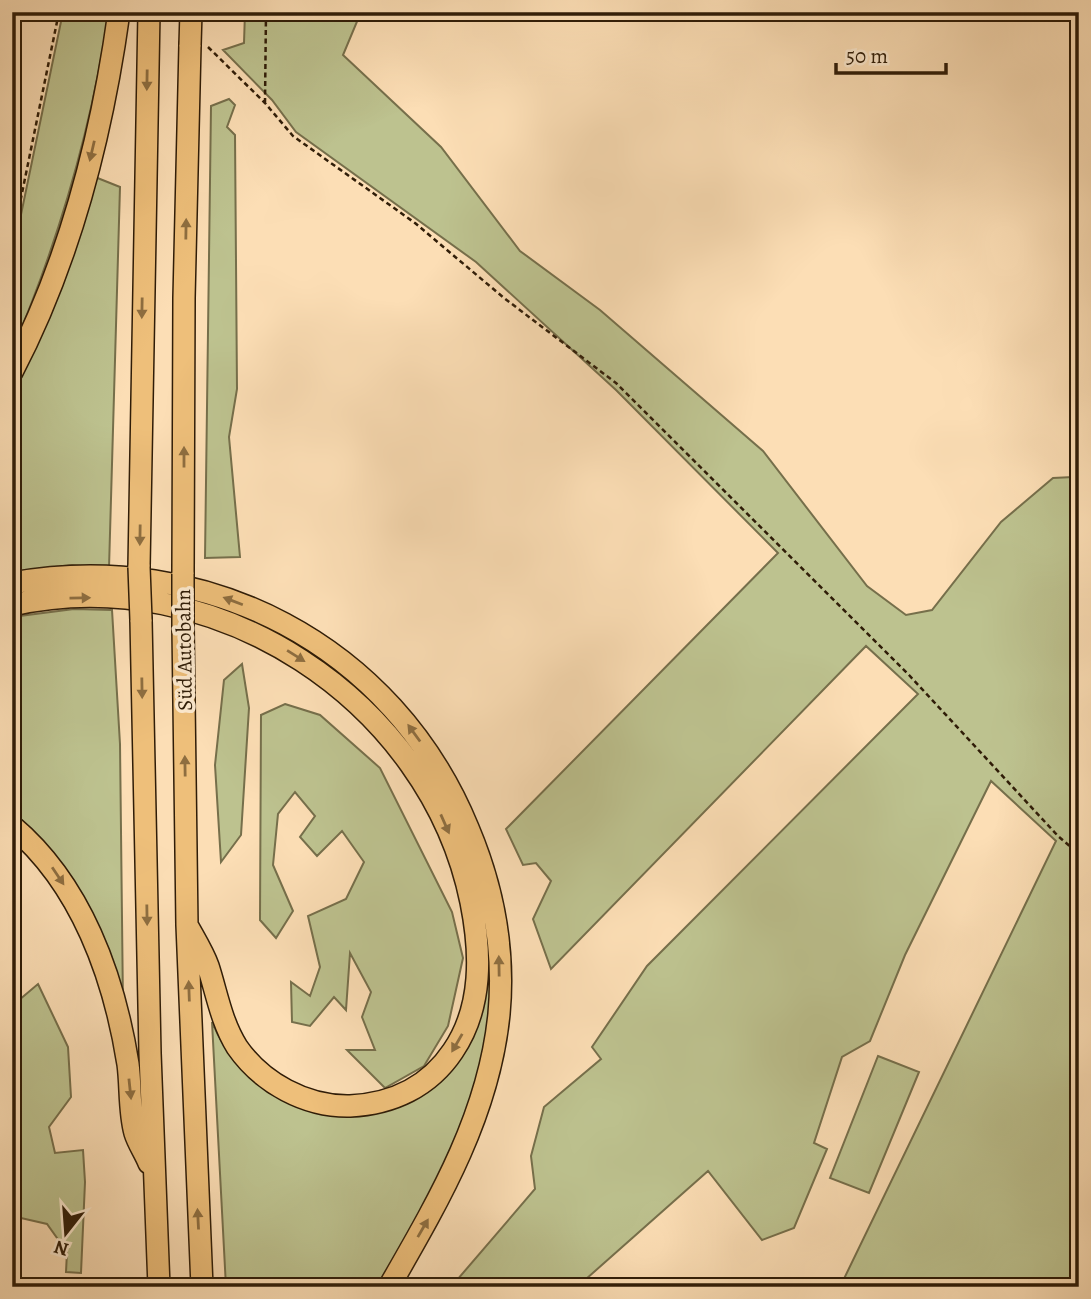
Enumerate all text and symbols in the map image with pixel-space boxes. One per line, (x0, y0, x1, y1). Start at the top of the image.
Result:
scale bar (836, 32, 946, 76)
text: 50 m (846, 42, 888, 70)
one-way arrow (141, 70, 153, 92)
one-way arrow (86, 140, 97, 162)
one-way arrow (180, 218, 191, 240)
one-way arrow (136, 297, 148, 319)
one-way arrow (178, 445, 190, 467)
one-way arrow (134, 525, 146, 547)
street label: Süd Autobahn (169, 589, 199, 711)
one-way arrow (69, 592, 91, 603)
one-way arrow (223, 595, 244, 606)
one-way arrow (287, 650, 306, 663)
one-way arrow (136, 677, 148, 699)
one-way arrow (408, 724, 422, 742)
one-way arrow (179, 755, 191, 777)
one-way arrow (439, 814, 451, 834)
one-way arrow (51, 867, 65, 885)
one-way arrow (141, 905, 152, 927)
one-way arrow (494, 955, 505, 977)
one-way arrow (184, 980, 195, 1002)
one-way arrow (451, 1033, 464, 1052)
one-way arrow (125, 1079, 136, 1101)
north arrow (32, 1198, 102, 1268)
one-way arrow (192, 1207, 203, 1229)
one-way arrow (417, 1218, 430, 1237)
text: N (51, 1234, 72, 1263)

